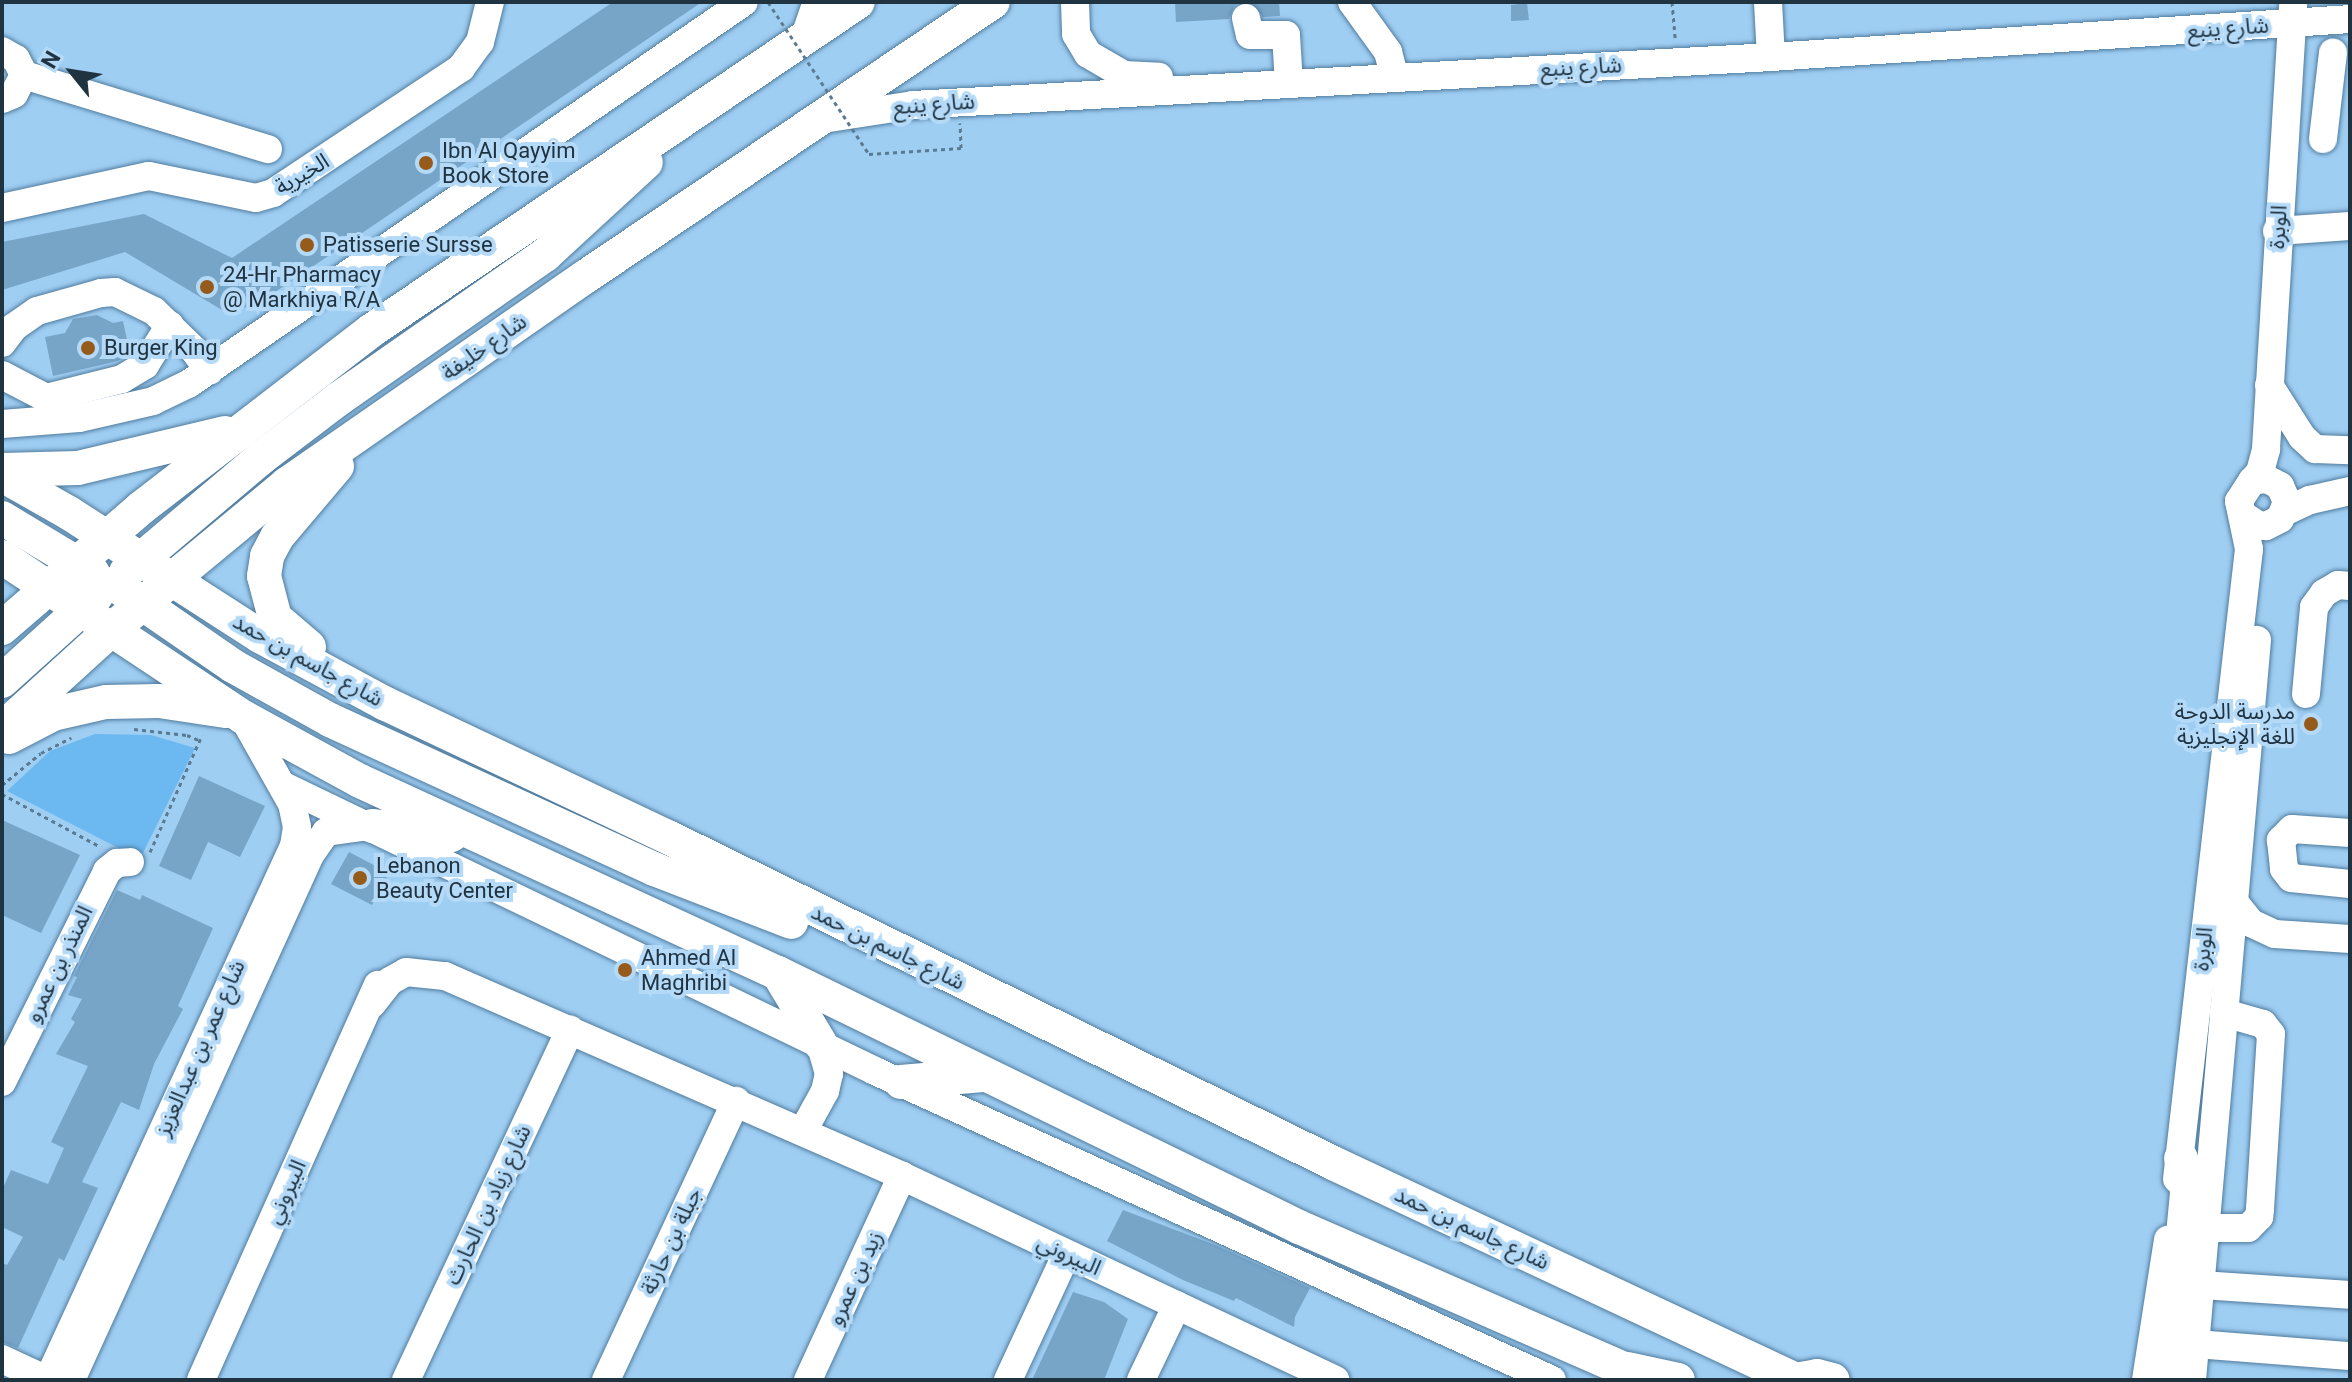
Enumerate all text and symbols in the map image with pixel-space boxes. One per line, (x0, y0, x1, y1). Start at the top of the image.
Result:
street label: شارع ينبع (2186, 12, 2270, 44)
north arrow (32, 32, 112, 112)
text: N (36, 47, 65, 73)
street label: شارع ينبع (1540, 52, 1622, 82)
street label: شارع ينبع (892, 88, 976, 120)
place label: Ibn Al Qayyim Book Store (442, 137, 576, 188)
street label: الخيرية (270, 148, 334, 200)
marker: Ibn Al Qayyim Book Store (417, 154, 435, 172)
street label: الوبرة (2263, 204, 2293, 250)
place label: Patisserie Sursse (323, 232, 493, 258)
marker: Patisserie Sursse (298, 236, 316, 254)
place label: 24-Hr Pharmacy @ Markhiya R/A (223, 261, 381, 312)
marker: 24-Hr Pharmacy @ Markhiya R/A (198, 278, 216, 296)
street label: شارع خليفة (436, 308, 532, 386)
place label: Burger King (104, 335, 218, 361)
marker: Burger King (79, 339, 97, 357)
street label: شارع جاسم بن حمد (228, 608, 388, 712)
place label: مدرسة الدوحة للغة الإنجليزية (2175, 698, 2295, 750)
marker: مدرسة الدوحة للغة الإنجليزية (2302, 715, 2320, 733)
place label: Lebanon Beauty Center (376, 852, 513, 904)
marker: Lebanon Beauty Center (351, 869, 369, 887)
street label: شارع جاسم بن حمد (807, 898, 969, 996)
street label: المنذر بن عمرو (19, 901, 99, 1027)
street label: الوبرة (2188, 926, 2218, 972)
place label: Ahmed Al Maghribi (641, 944, 736, 996)
street label: شارع عمر بن عبدالعزيز (149, 956, 251, 1140)
marker: Ahmed Al Maghribi (616, 961, 634, 979)
street label: شارع زياد بن الحارث (439, 1121, 537, 1289)
street label: البيروني (260, 1156, 312, 1228)
street label: شارع جاسم بن حمد (1390, 1181, 1554, 1275)
street label: جبلة بن حارثة (635, 1183, 707, 1299)
street label: زيد بن عمرو (822, 1227, 888, 1329)
street label: البيروني (1033, 1229, 1105, 1281)

